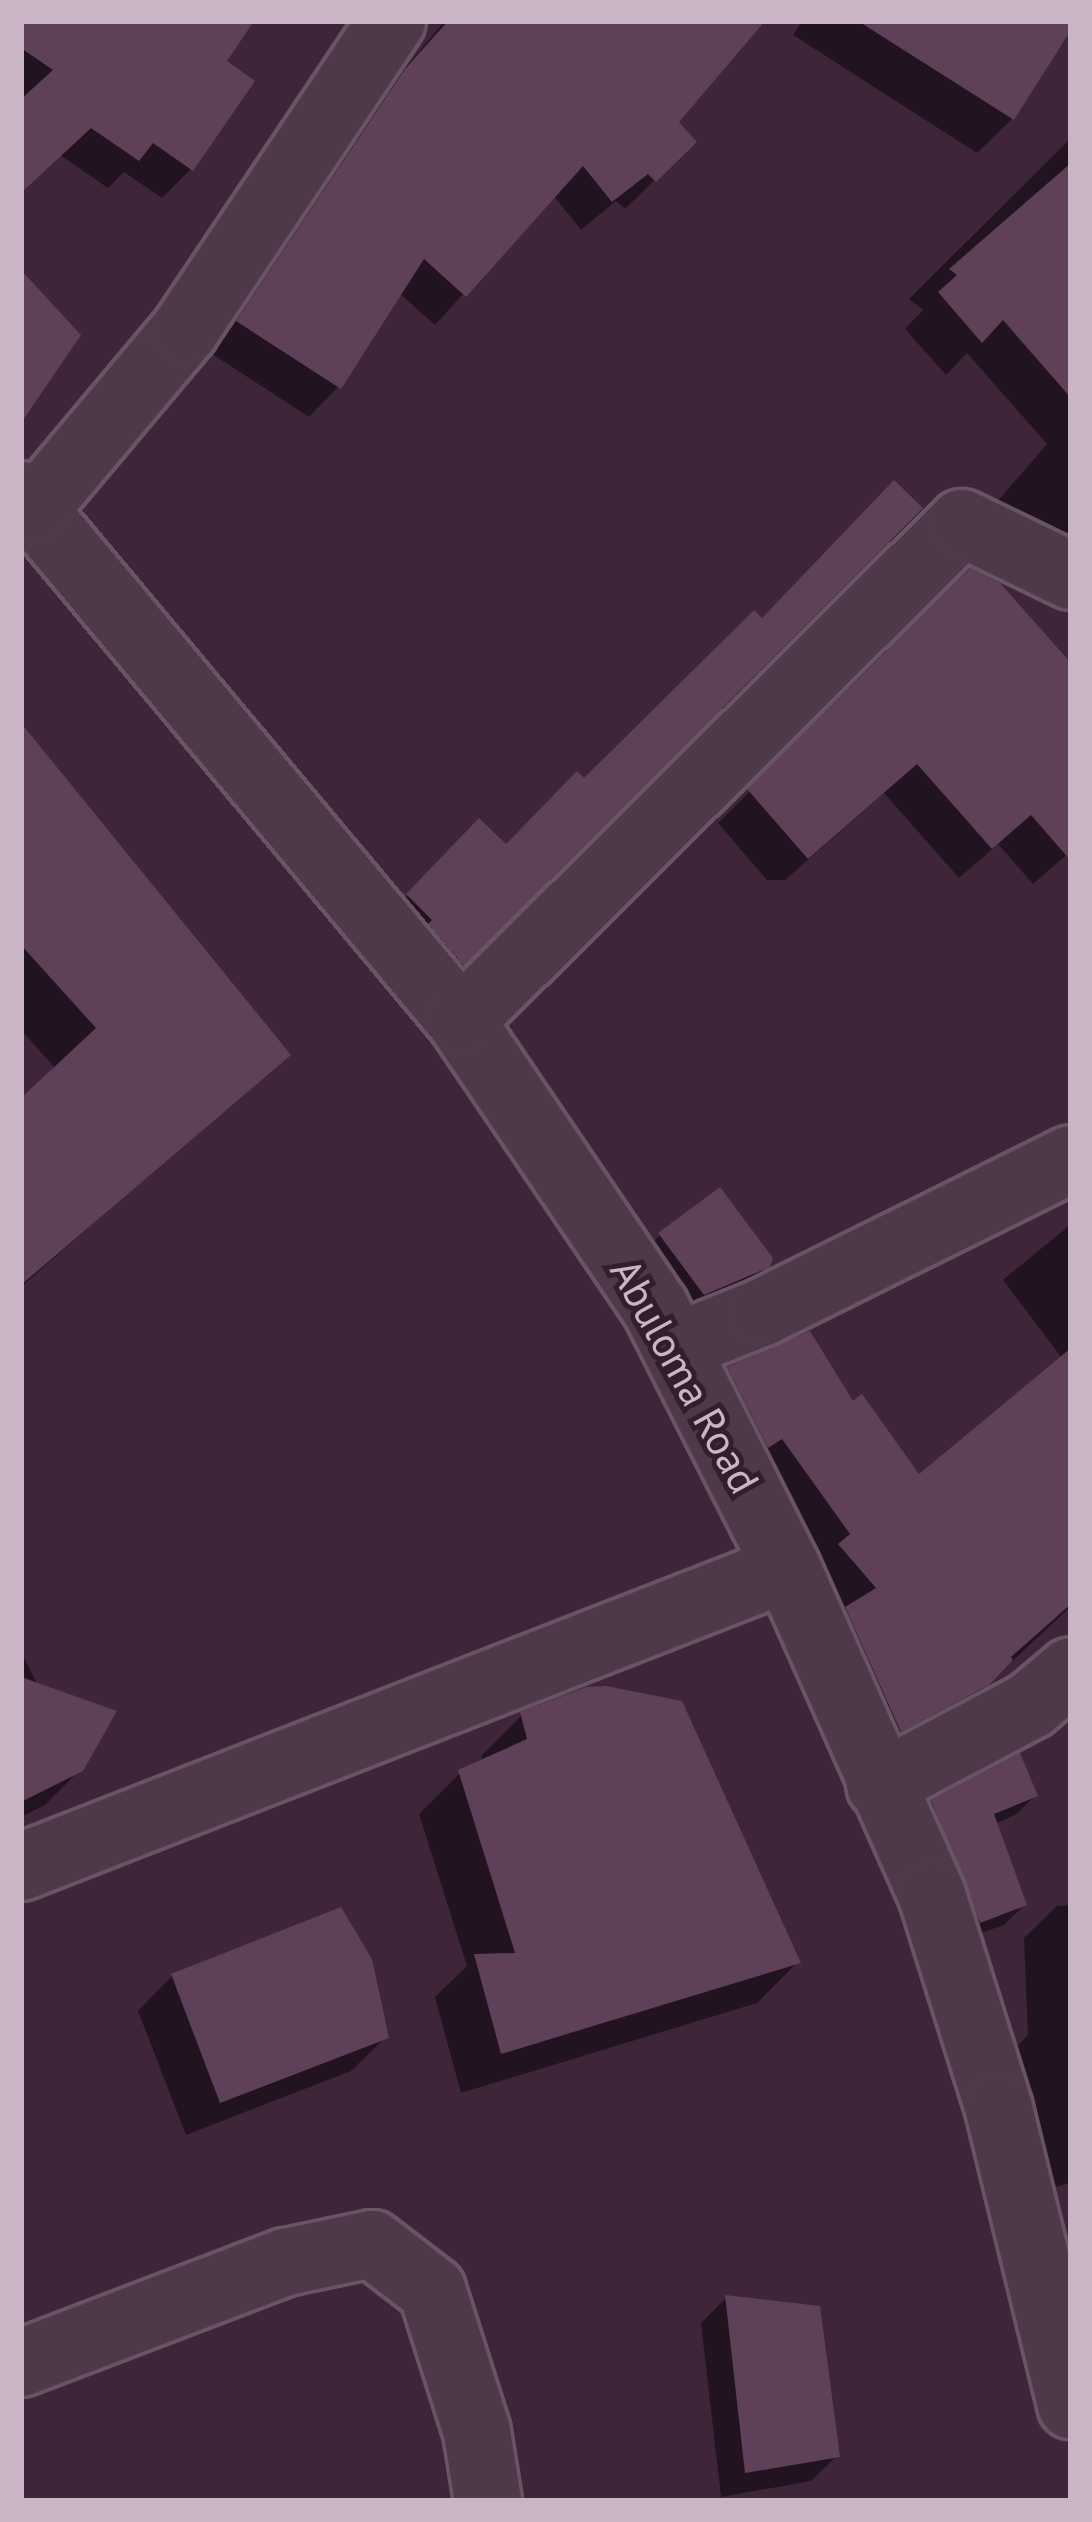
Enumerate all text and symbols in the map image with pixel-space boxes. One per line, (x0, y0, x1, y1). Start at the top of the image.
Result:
street label: Abuloma Road (600, 1250, 770, 1502)

